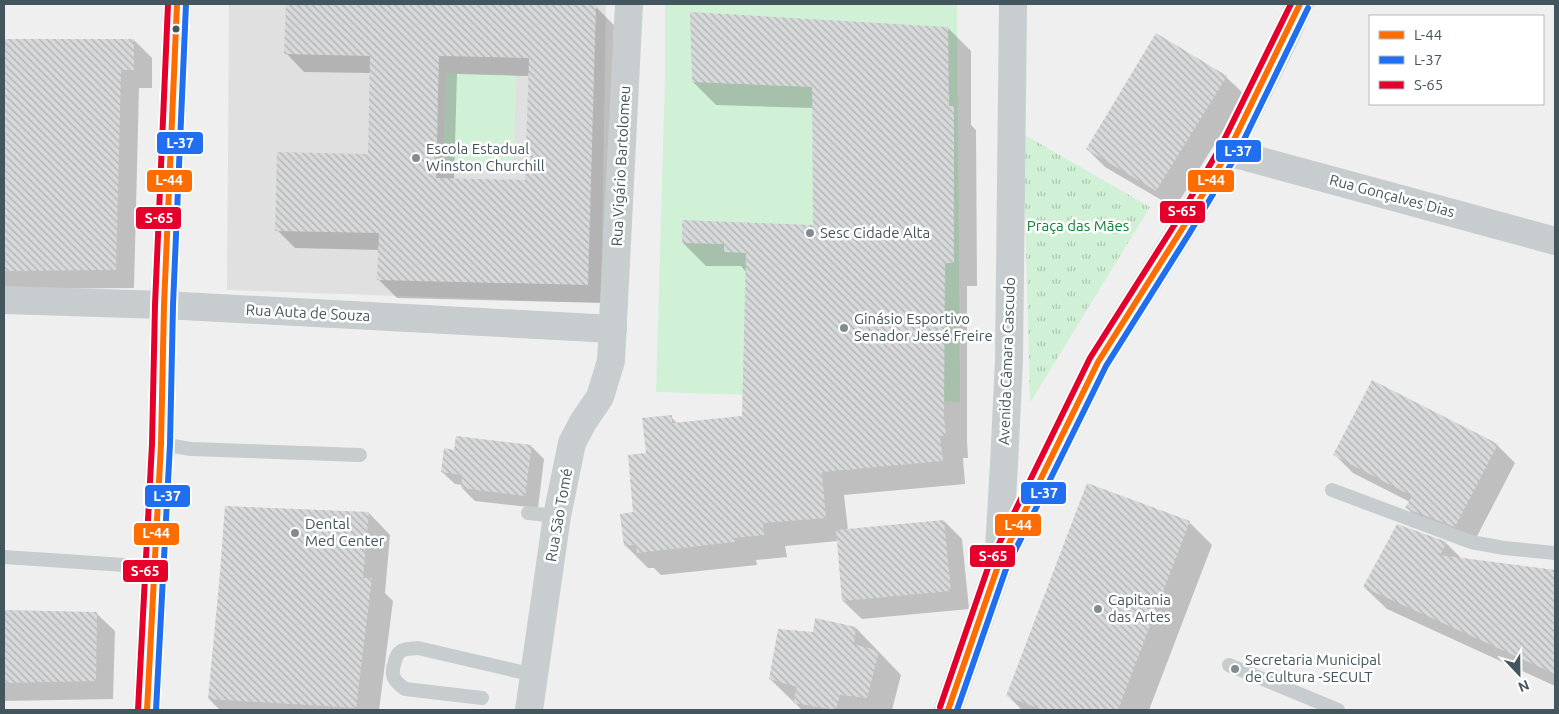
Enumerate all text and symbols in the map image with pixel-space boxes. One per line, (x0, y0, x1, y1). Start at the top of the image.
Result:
legend (1369, 15, 1544, 105)
unlabelled marker (171, 24, 181, 34)
text: L-44 (1414, 26, 1442, 43)
text: L-37 (1414, 51, 1442, 68)
text: S-65 (1414, 76, 1443, 93)
street label: Rua Vigário Bartolomeu (608, 85, 633, 247)
line badge: L-37 (156, 131, 204, 155)
text: L-37 (166, 135, 194, 151)
line badge: L-37 (1215, 139, 1262, 163)
place label: Escola Estadual Winston Churchill (426, 140, 545, 174)
text: L-37 (1224, 143, 1252, 159)
marker: Escola Estadual Winston Churchill (410, 152, 422, 164)
line badge: L-44 (146, 169, 193, 193)
line badge: L-44 (1187, 169, 1235, 193)
street label: Rua Gonçalves Dias (1328, 171, 1457, 220)
text: L-44 (155, 172, 183, 188)
text: L-44 (1197, 172, 1225, 188)
line badge: S-65 (1159, 200, 1206, 224)
text: S-65 (1168, 203, 1196, 219)
line badge: S-65 (135, 206, 182, 230)
text: S-65 (145, 210, 173, 226)
park label: Praça das Mães (1027, 217, 1129, 234)
place label: Sesc Cidade Alta (820, 224, 930, 241)
marker: Sesc Cidade Alta (804, 227, 816, 239)
street label: Avenida Câmara Cascudo (995, 277, 1018, 445)
street label: Rua Auta de Souza (245, 301, 371, 324)
place label: Ginásio Esportivo Senador Jessé Freire (854, 310, 993, 344)
marker: Ginásio Esportivo Senador Jessé Freire (838, 322, 850, 334)
street label: Rua São Tomé (542, 467, 575, 563)
line badge: L-37 (1020, 481, 1067, 505)
line badge: L-37 (144, 484, 191, 508)
text: L-37 (1030, 485, 1058, 501)
text: L-37 (153, 488, 181, 504)
line badge: L-44 (994, 513, 1042, 537)
place label: Dental Med Center (305, 515, 385, 549)
text: L-44 (1004, 517, 1032, 533)
line badge: L-44 (133, 522, 180, 546)
text: L-44 (142, 525, 170, 541)
marker: Dental Med Center (289, 527, 301, 539)
line badge: S-65 (969, 544, 1016, 568)
text: S-65 (979, 548, 1007, 564)
line badge: S-65 (122, 559, 169, 583)
text: S-65 (131, 563, 159, 579)
place label: Capitania das Artes (1108, 591, 1171, 625)
marker: Capitania das Artes (1092, 603, 1104, 615)
north arrow (1494, 649, 1544, 699)
place label: Secretaria Municipal de Cultura -SECULT (1245, 651, 1381, 685)
marker: Secretaria Municipal de Cultura -SECULT (1229, 663, 1241, 675)
text: N (1516, 677, 1532, 695)

